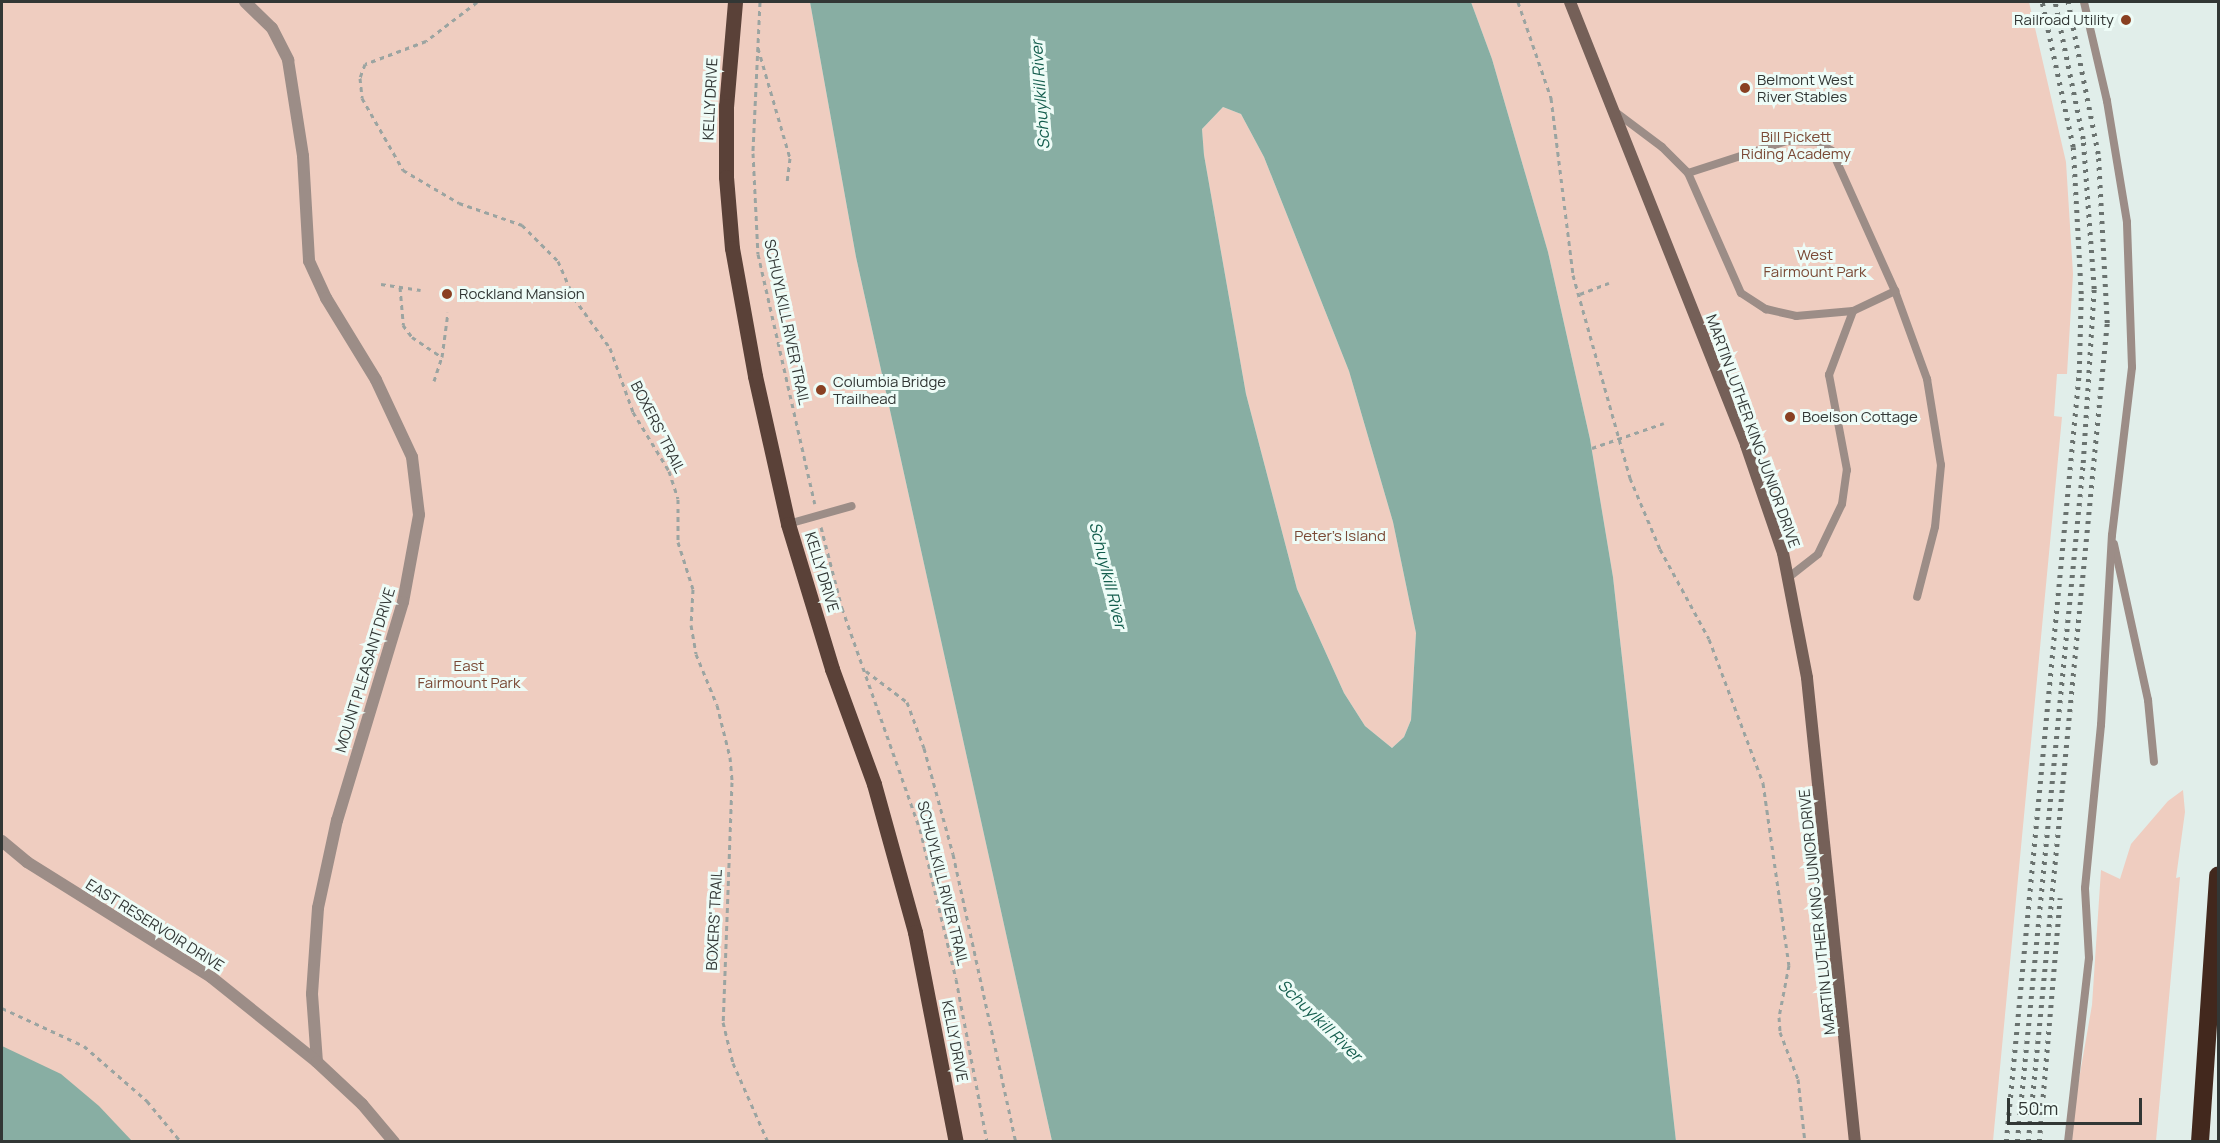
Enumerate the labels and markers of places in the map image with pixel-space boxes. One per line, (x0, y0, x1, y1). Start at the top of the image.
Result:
place label: Railroad Utility (2014, 11, 2114, 29)
marker: Railroad Utility (2119, 13, 2133, 27)
place label: Belmont West River Stables (1757, 70, 1854, 105)
marker: Belmont West River Stables (1738, 81, 1752, 95)
place label: Rockland Mansion (459, 285, 585, 303)
marker: Rockland Mansion (440, 287, 454, 301)
place label: Columbia Bridge Trailhead (833, 372, 946, 407)
marker: Columbia Bridge Trailhead (814, 383, 828, 397)
place label: Boelson Cottage (1802, 408, 1918, 426)
marker: Boelson Cottage (1783, 410, 1797, 424)

